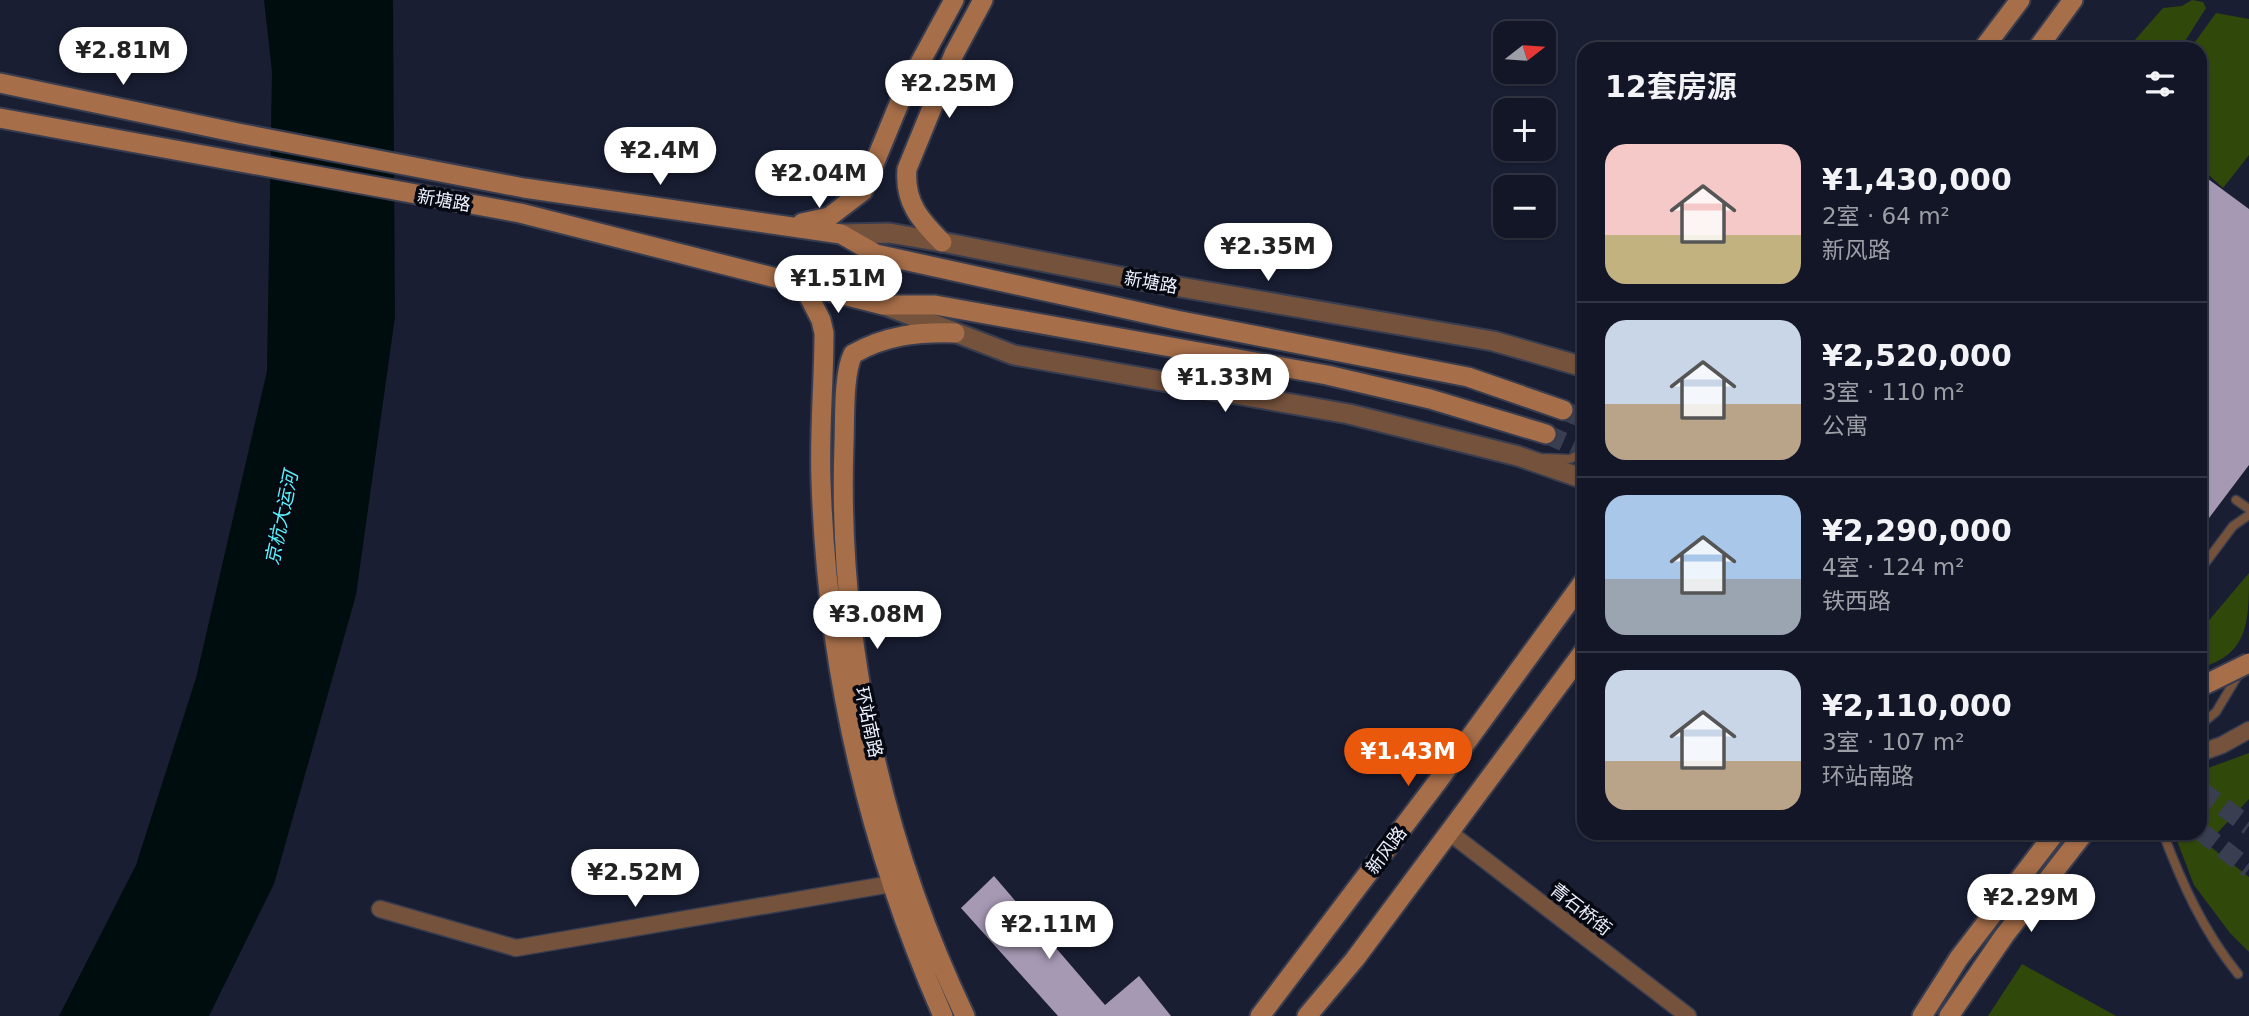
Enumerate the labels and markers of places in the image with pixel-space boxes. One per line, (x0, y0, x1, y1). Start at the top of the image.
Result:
pin: ¥2.81M (66, 28, 180, 87)
pin: ¥2.25M (892, 60, 1006, 120)
pin: ¥2.4M (611, 128, 709, 187)
pin: ¥2.04M (762, 150, 876, 210)
pin: ¥2.35M (1211, 224, 1325, 283)
pin: ¥1.51M (781, 256, 895, 315)
pin: ¥1.33M (1168, 354, 1282, 414)
pin: ¥3.08M (820, 592, 934, 651)
pin: ¥1.43M (1351, 728, 1465, 788)
pin: ¥2.52M (578, 850, 692, 909)
pin: ¥2.29M (1974, 874, 2088, 934)
pin: ¥2.11M (992, 902, 1106, 961)

